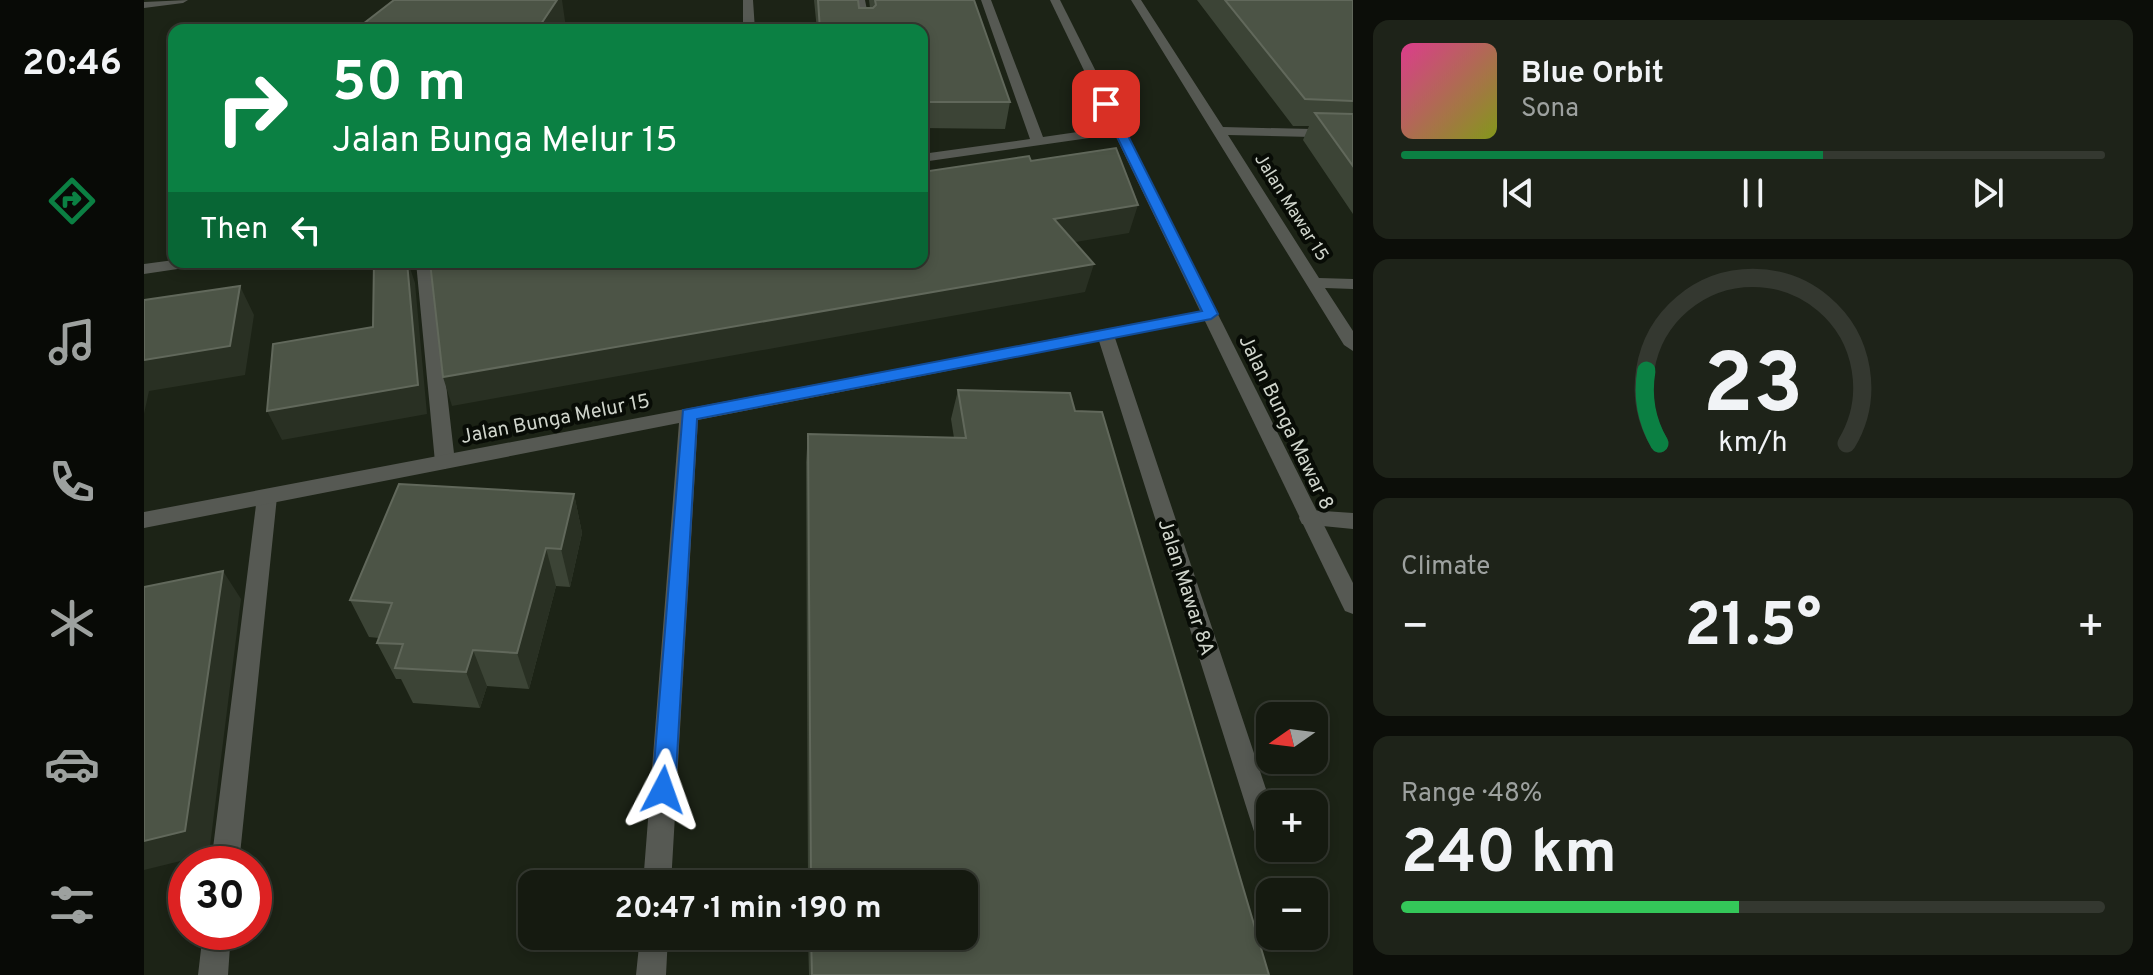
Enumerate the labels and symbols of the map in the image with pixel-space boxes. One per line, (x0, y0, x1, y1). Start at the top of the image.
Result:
pin (1072, 70, 1140, 138)
street label: Jalan Mawar 15 (1248, 150, 1333, 266)
street label: Jalan Bunga Mawar 8 (1232, 331, 1339, 515)
street label: Jalan Bunga Melur 15 (459, 389, 652, 451)
street label: Jalan Mawar 8A (1151, 516, 1219, 659)
north arrow (1256, 702, 1328, 774)
position arrow (621, 748, 705, 832)
speed limit sign: 30 (168, 846, 272, 950)

